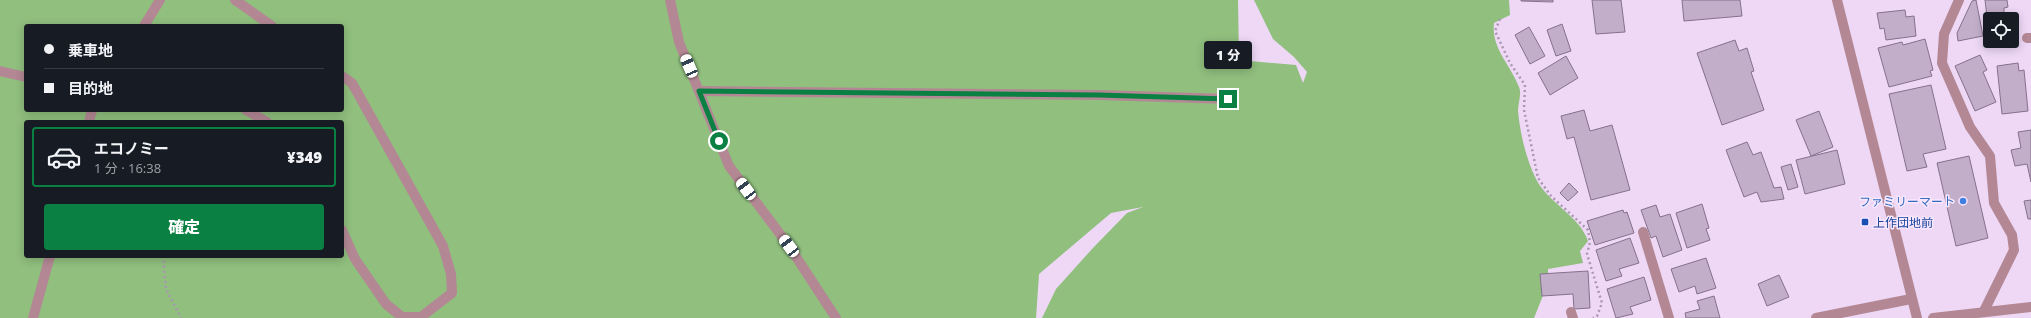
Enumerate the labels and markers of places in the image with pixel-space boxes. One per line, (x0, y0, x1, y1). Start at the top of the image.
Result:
place label: ファミリーマート (1859, 193, 1955, 210)
marker: ファミリーマート (1958, 196, 1968, 206)
place label: 上作団地前 (1873, 214, 1933, 231)
marker: 上作団地前 (1860, 217, 1870, 227)

